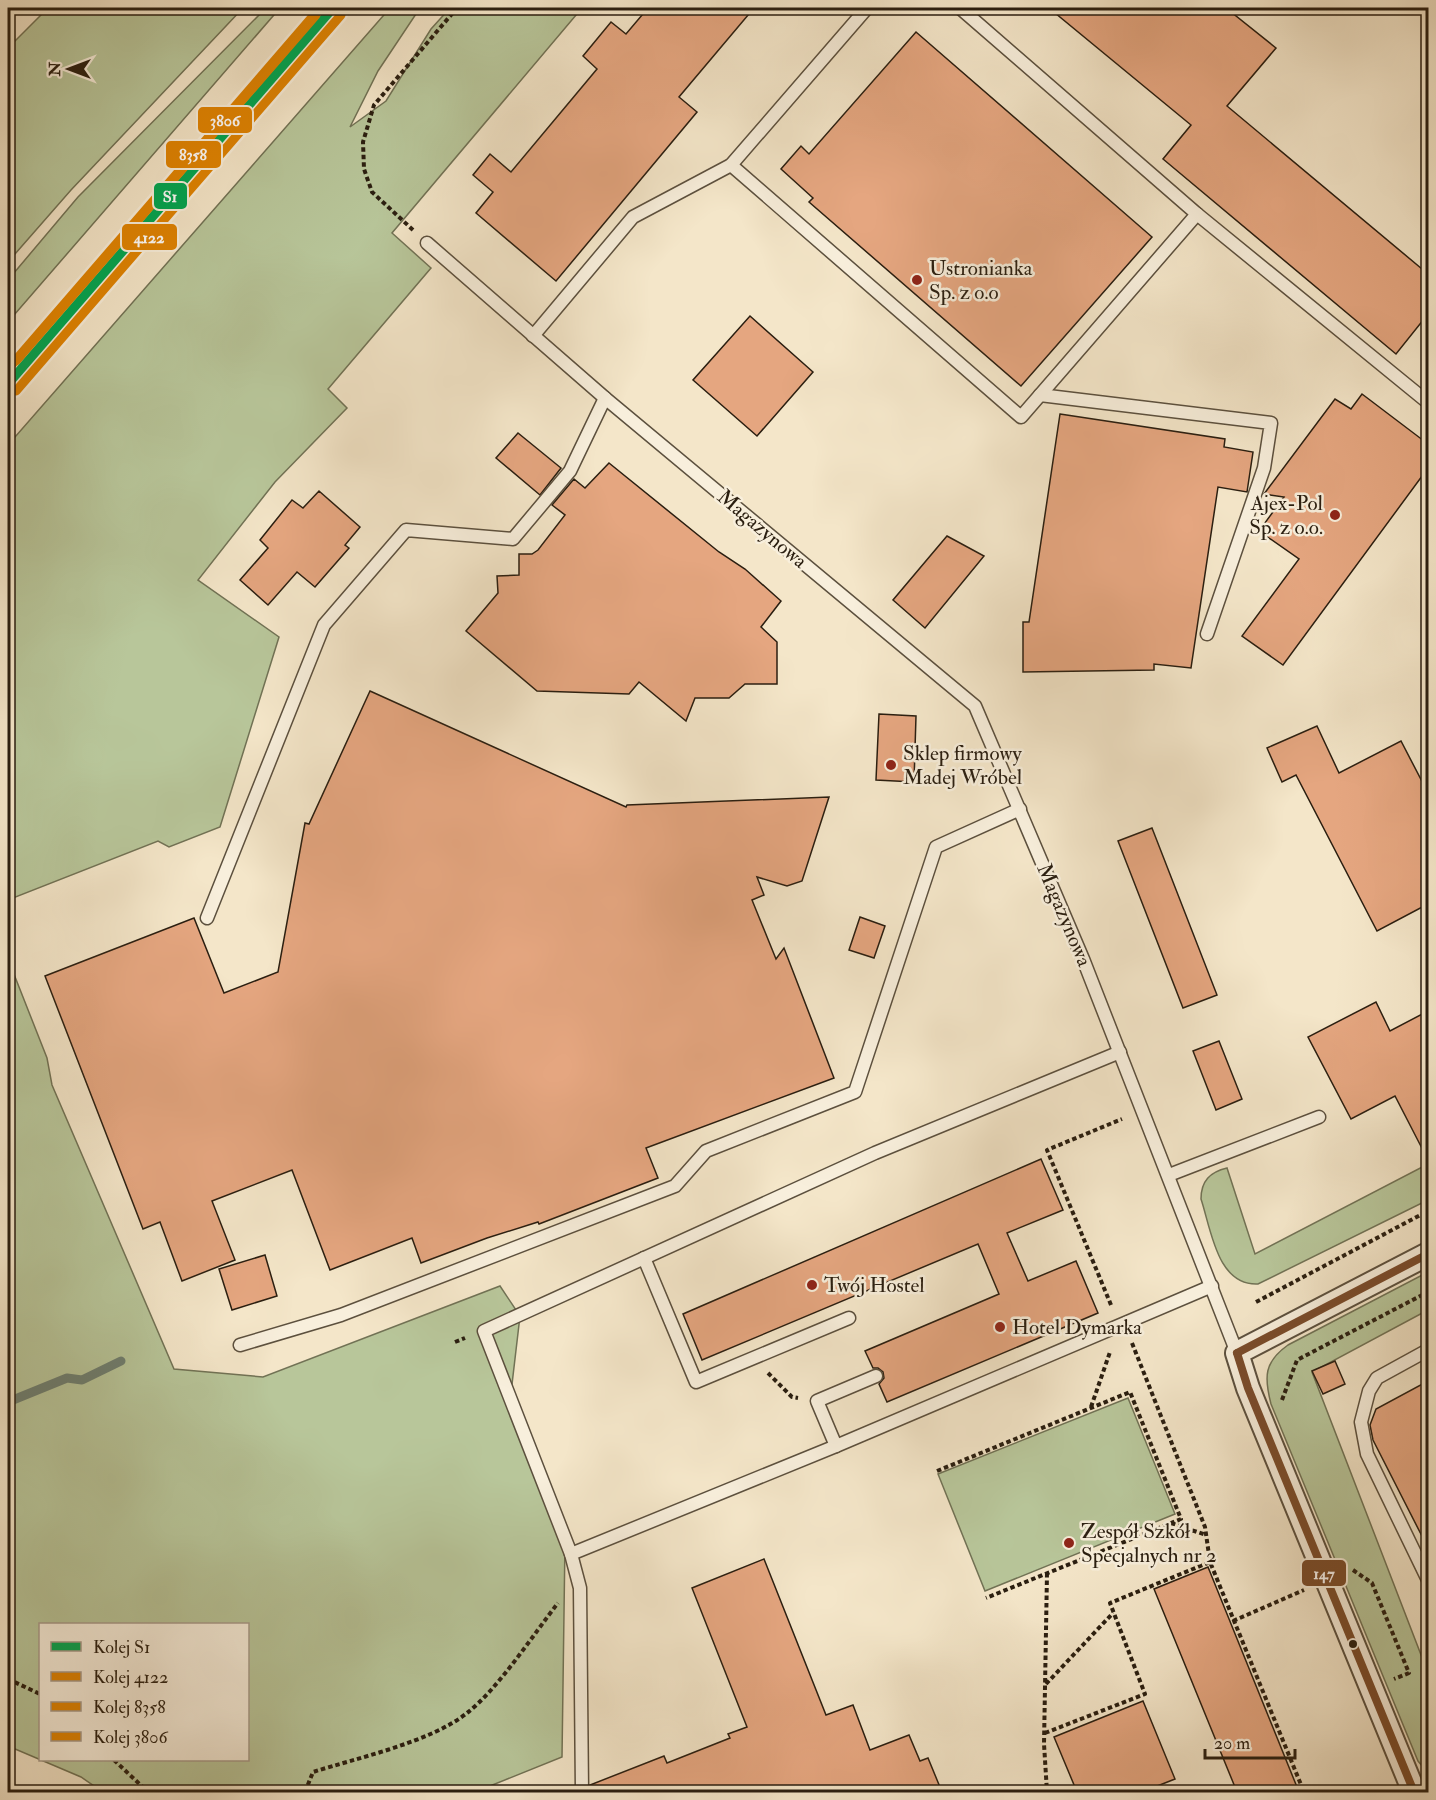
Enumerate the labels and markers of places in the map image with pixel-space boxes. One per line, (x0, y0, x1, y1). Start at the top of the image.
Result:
place label: Ustronianka Sp. z o.o (929, 255, 1033, 306)
marker: Ustronianka Sp. z o.o (910, 273, 924, 287)
place label: Ajex-Pol Sp. z o.o. (1249, 490, 1324, 541)
marker: Ajex-Pol Sp. z o.o. (1328, 508, 1342, 522)
place label: Sklep firmowy Madej Wróbel (903, 740, 1023, 791)
marker: Sklep firmowy Madej Wróbel (884, 758, 898, 772)
place label: Twój Hostel (824, 1272, 925, 1299)
marker: Twój Hostel (805, 1278, 819, 1292)
place label: Hotel Dymarka (1012, 1314, 1142, 1341)
marker: Hotel Dymarka (993, 1320, 1007, 1334)
place label: Zespół Szkół Specjalnych nr 2 (1081, 1518, 1217, 1569)
marker: Zespół Szkół Specjalnych nr 2 (1062, 1536, 1076, 1550)
unlabelled marker (1347, 1638, 1359, 1650)

